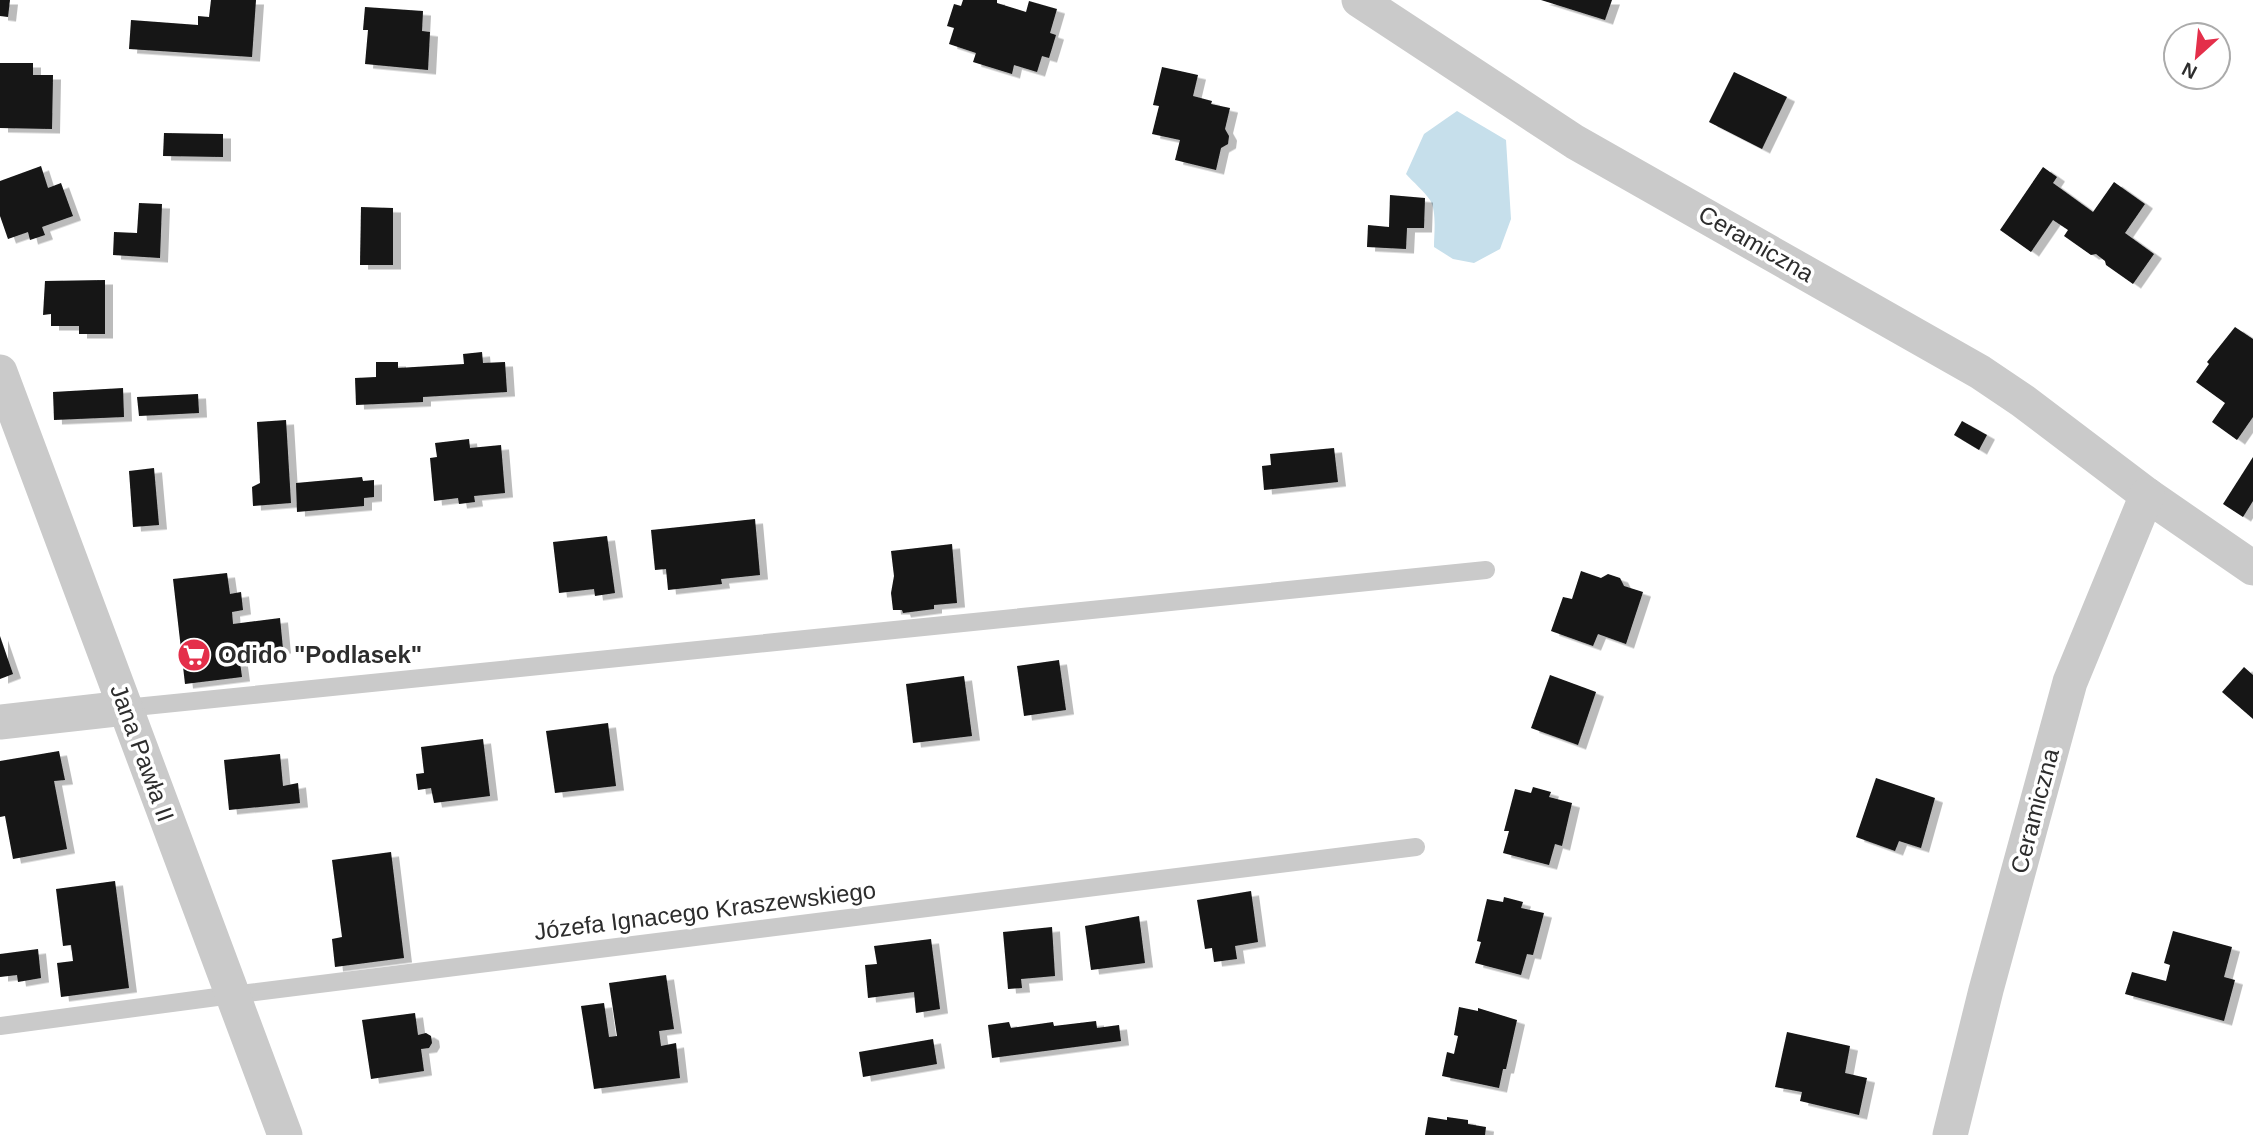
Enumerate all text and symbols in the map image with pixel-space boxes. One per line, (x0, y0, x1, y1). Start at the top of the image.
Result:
north arrow (2162, 21, 2232, 91)
text: N (2179, 58, 2200, 83)
street label: Ceramiczna (1694, 200, 1819, 288)
supermarket icon: Odido "Podlasek" (175, 636, 213, 674)
place label: Odido "Podlasek" (218, 641, 422, 668)
street label: Jana Pawła II (105, 681, 180, 825)
street label: Ceramiczna (2005, 745, 2064, 876)
street label: Józefa Ignacego Kraszewskiego (532, 876, 877, 945)

